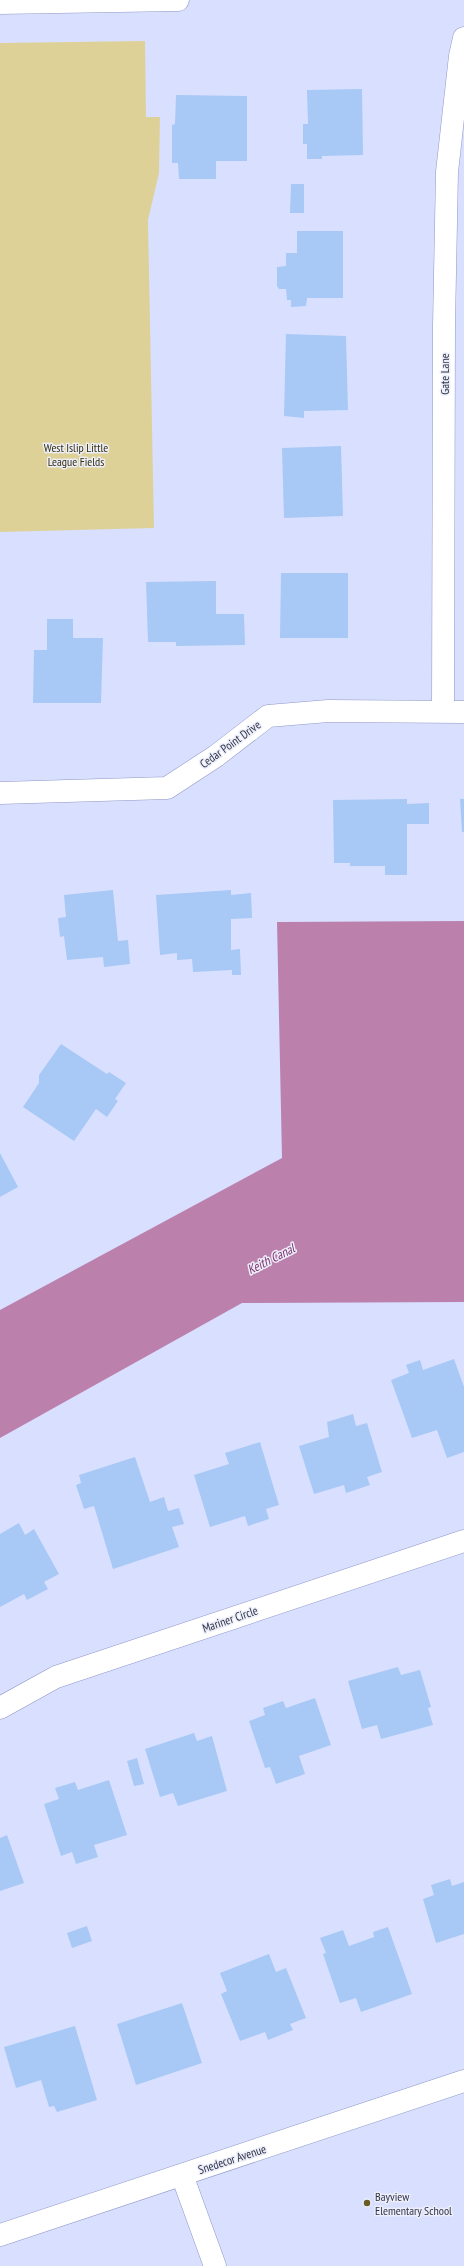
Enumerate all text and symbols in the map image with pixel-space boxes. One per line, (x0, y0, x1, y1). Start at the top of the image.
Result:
street label: Gate Lane (437, 353, 452, 395)
park label: West Islip Little League Fields (44, 440, 108, 469)
street label: Cedar Point Drive (197, 717, 263, 771)
water label: Keith Canal (244, 1239, 299, 1278)
street label: Mariner Circle (200, 1602, 260, 1636)
street label: Snedecor Avenue (196, 2141, 268, 2177)
place label: Bayview Elementary School (375, 2189, 452, 2218)
marker: Bayview Elementary School (362, 2198, 372, 2208)

